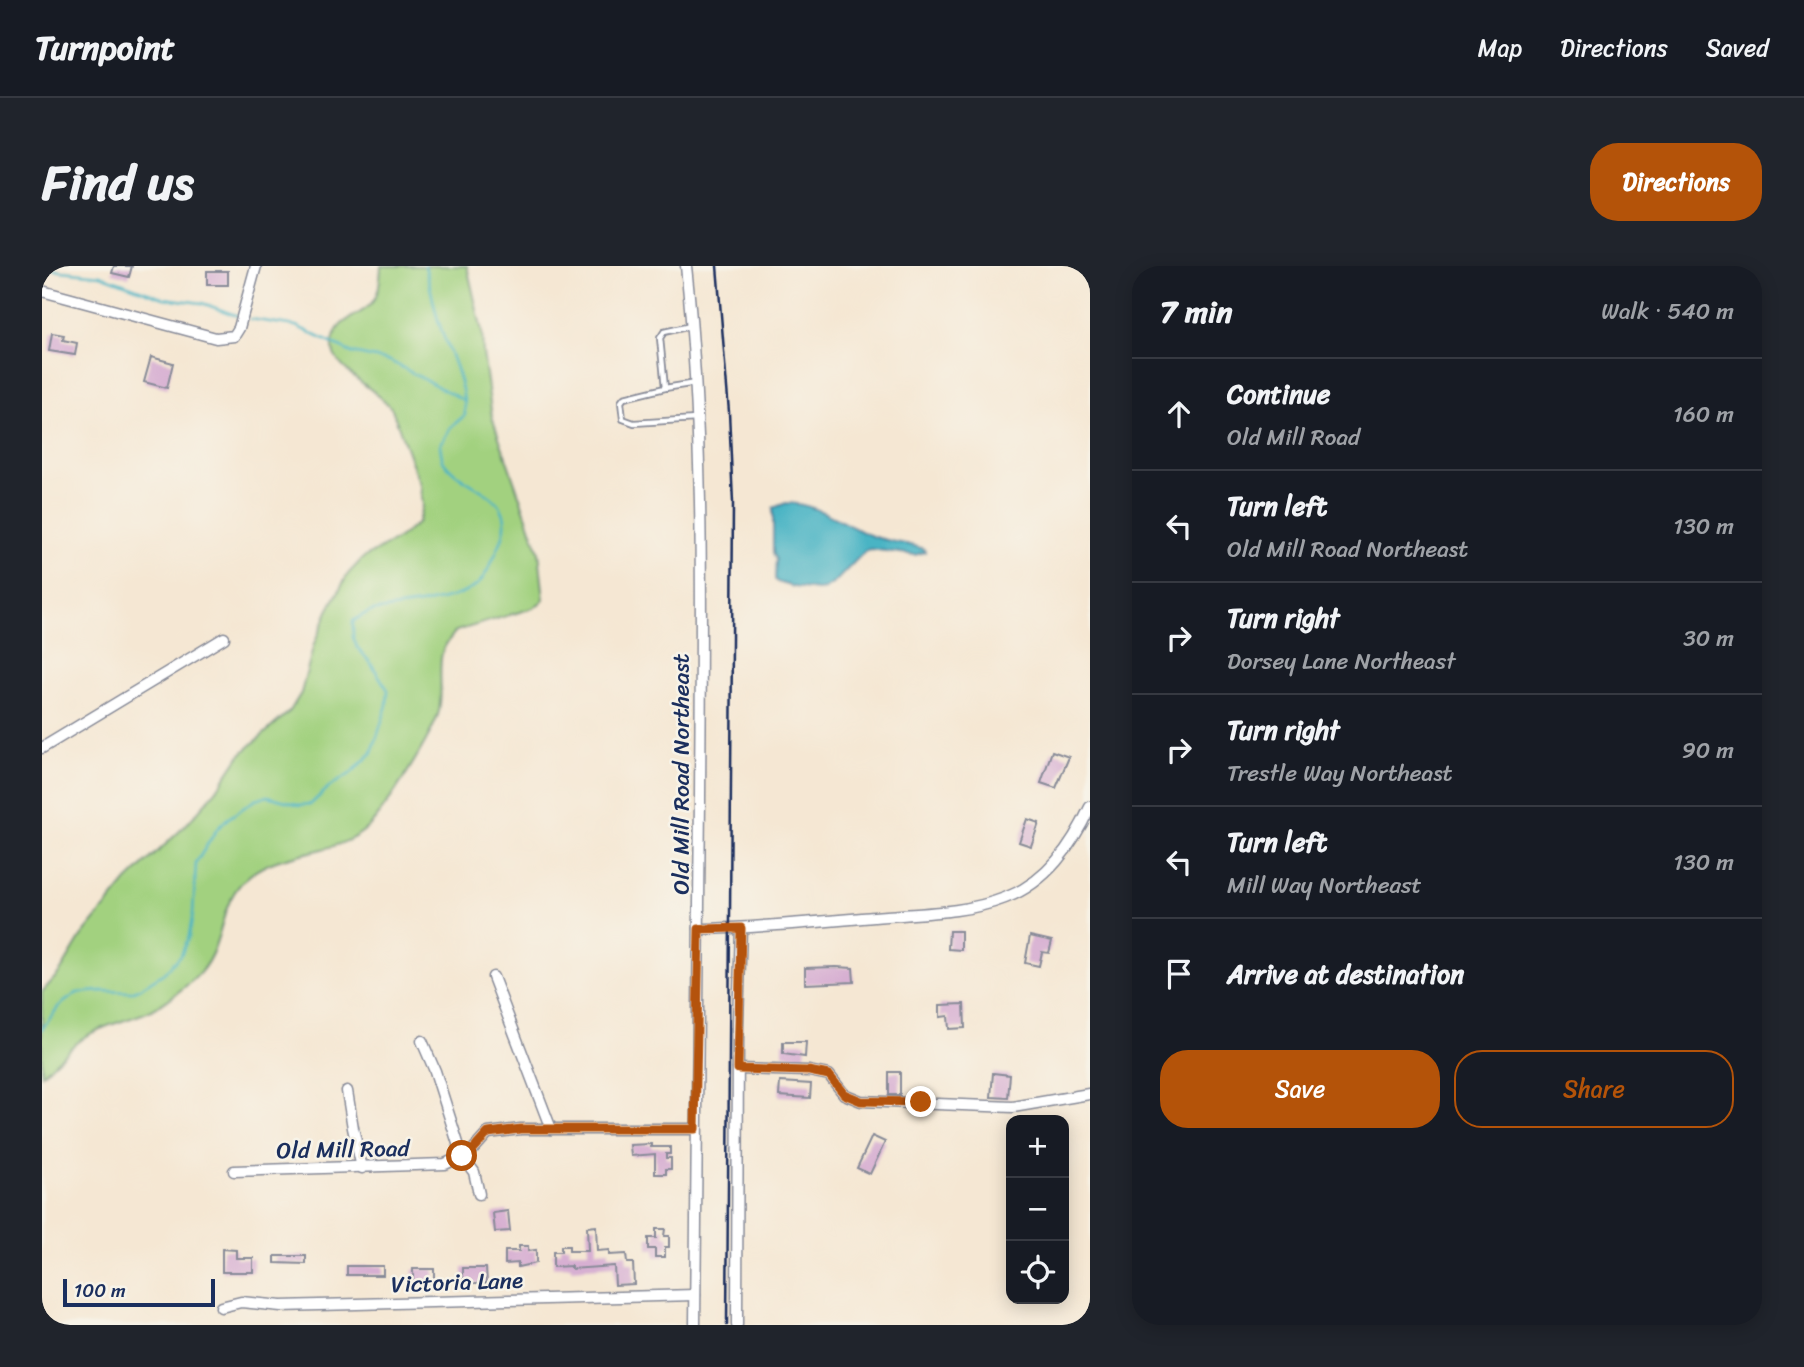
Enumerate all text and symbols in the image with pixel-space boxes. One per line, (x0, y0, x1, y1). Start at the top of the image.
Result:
text: Turnpoint (35, 19, 175, 77)
text: Map (1478, 27, 1522, 69)
text: Directions (1560, 27, 1668, 69)
text: Saved (1706, 27, 1769, 69)
text: Find us (42, 139, 194, 226)
button: Directions (1590, 143, 1762, 221)
text: 7 min (1160, 285, 1232, 339)
text: Walk · 540 m (1601, 291, 1734, 332)
text: Continue (1227, 371, 1330, 417)
text: 160 m (1673, 394, 1734, 435)
icon: ahead (1160, 395, 1198, 433)
text: Old Mill Road (1227, 417, 1360, 458)
text: Turn left (1227, 483, 1327, 529)
text: 130 m (1673, 506, 1734, 547)
icon: left (1160, 507, 1198, 545)
text: Old Mill Road Northeast (1227, 529, 1468, 570)
text: Turn right (1227, 595, 1340, 641)
text: 30 m (1683, 618, 1734, 659)
icon: right (1160, 619, 1198, 657)
text: Dorsey Lane Northeast (1227, 641, 1455, 682)
street label: Old Mill Road Northeast (661, 653, 702, 895)
text: Turn right (1227, 707, 1340, 753)
text: 90 m (1682, 730, 1734, 771)
icon: right (1160, 731, 1198, 769)
text: Trestle Way Northeast (1227, 753, 1453, 794)
text: Turn left (1227, 819, 1327, 865)
text: 130 m (1673, 842, 1734, 883)
icon: left (1160, 843, 1198, 881)
text: Mill Way Northeast (1227, 865, 1422, 906)
text: Arrive at destination (1227, 951, 1464, 997)
icon: arrive (1160, 955, 1198, 993)
button: Save (1160, 1050, 1440, 1128)
button: Share (1454, 1050, 1734, 1128)
route end (905, 1086, 936, 1117)
map controls (1006, 1115, 1069, 1304)
button: + (1006, 1115, 1069, 1178)
street label: Old Mill Road (276, 1128, 412, 1171)
route start (446, 1140, 477, 1171)
button: − (1006, 1178, 1069, 1241)
button: locate (1006, 1241, 1069, 1304)
street label: Victoria Lane (390, 1260, 524, 1305)
text: 100 m (74, 1274, 126, 1307)
scale bar (63, 1276, 215, 1308)

